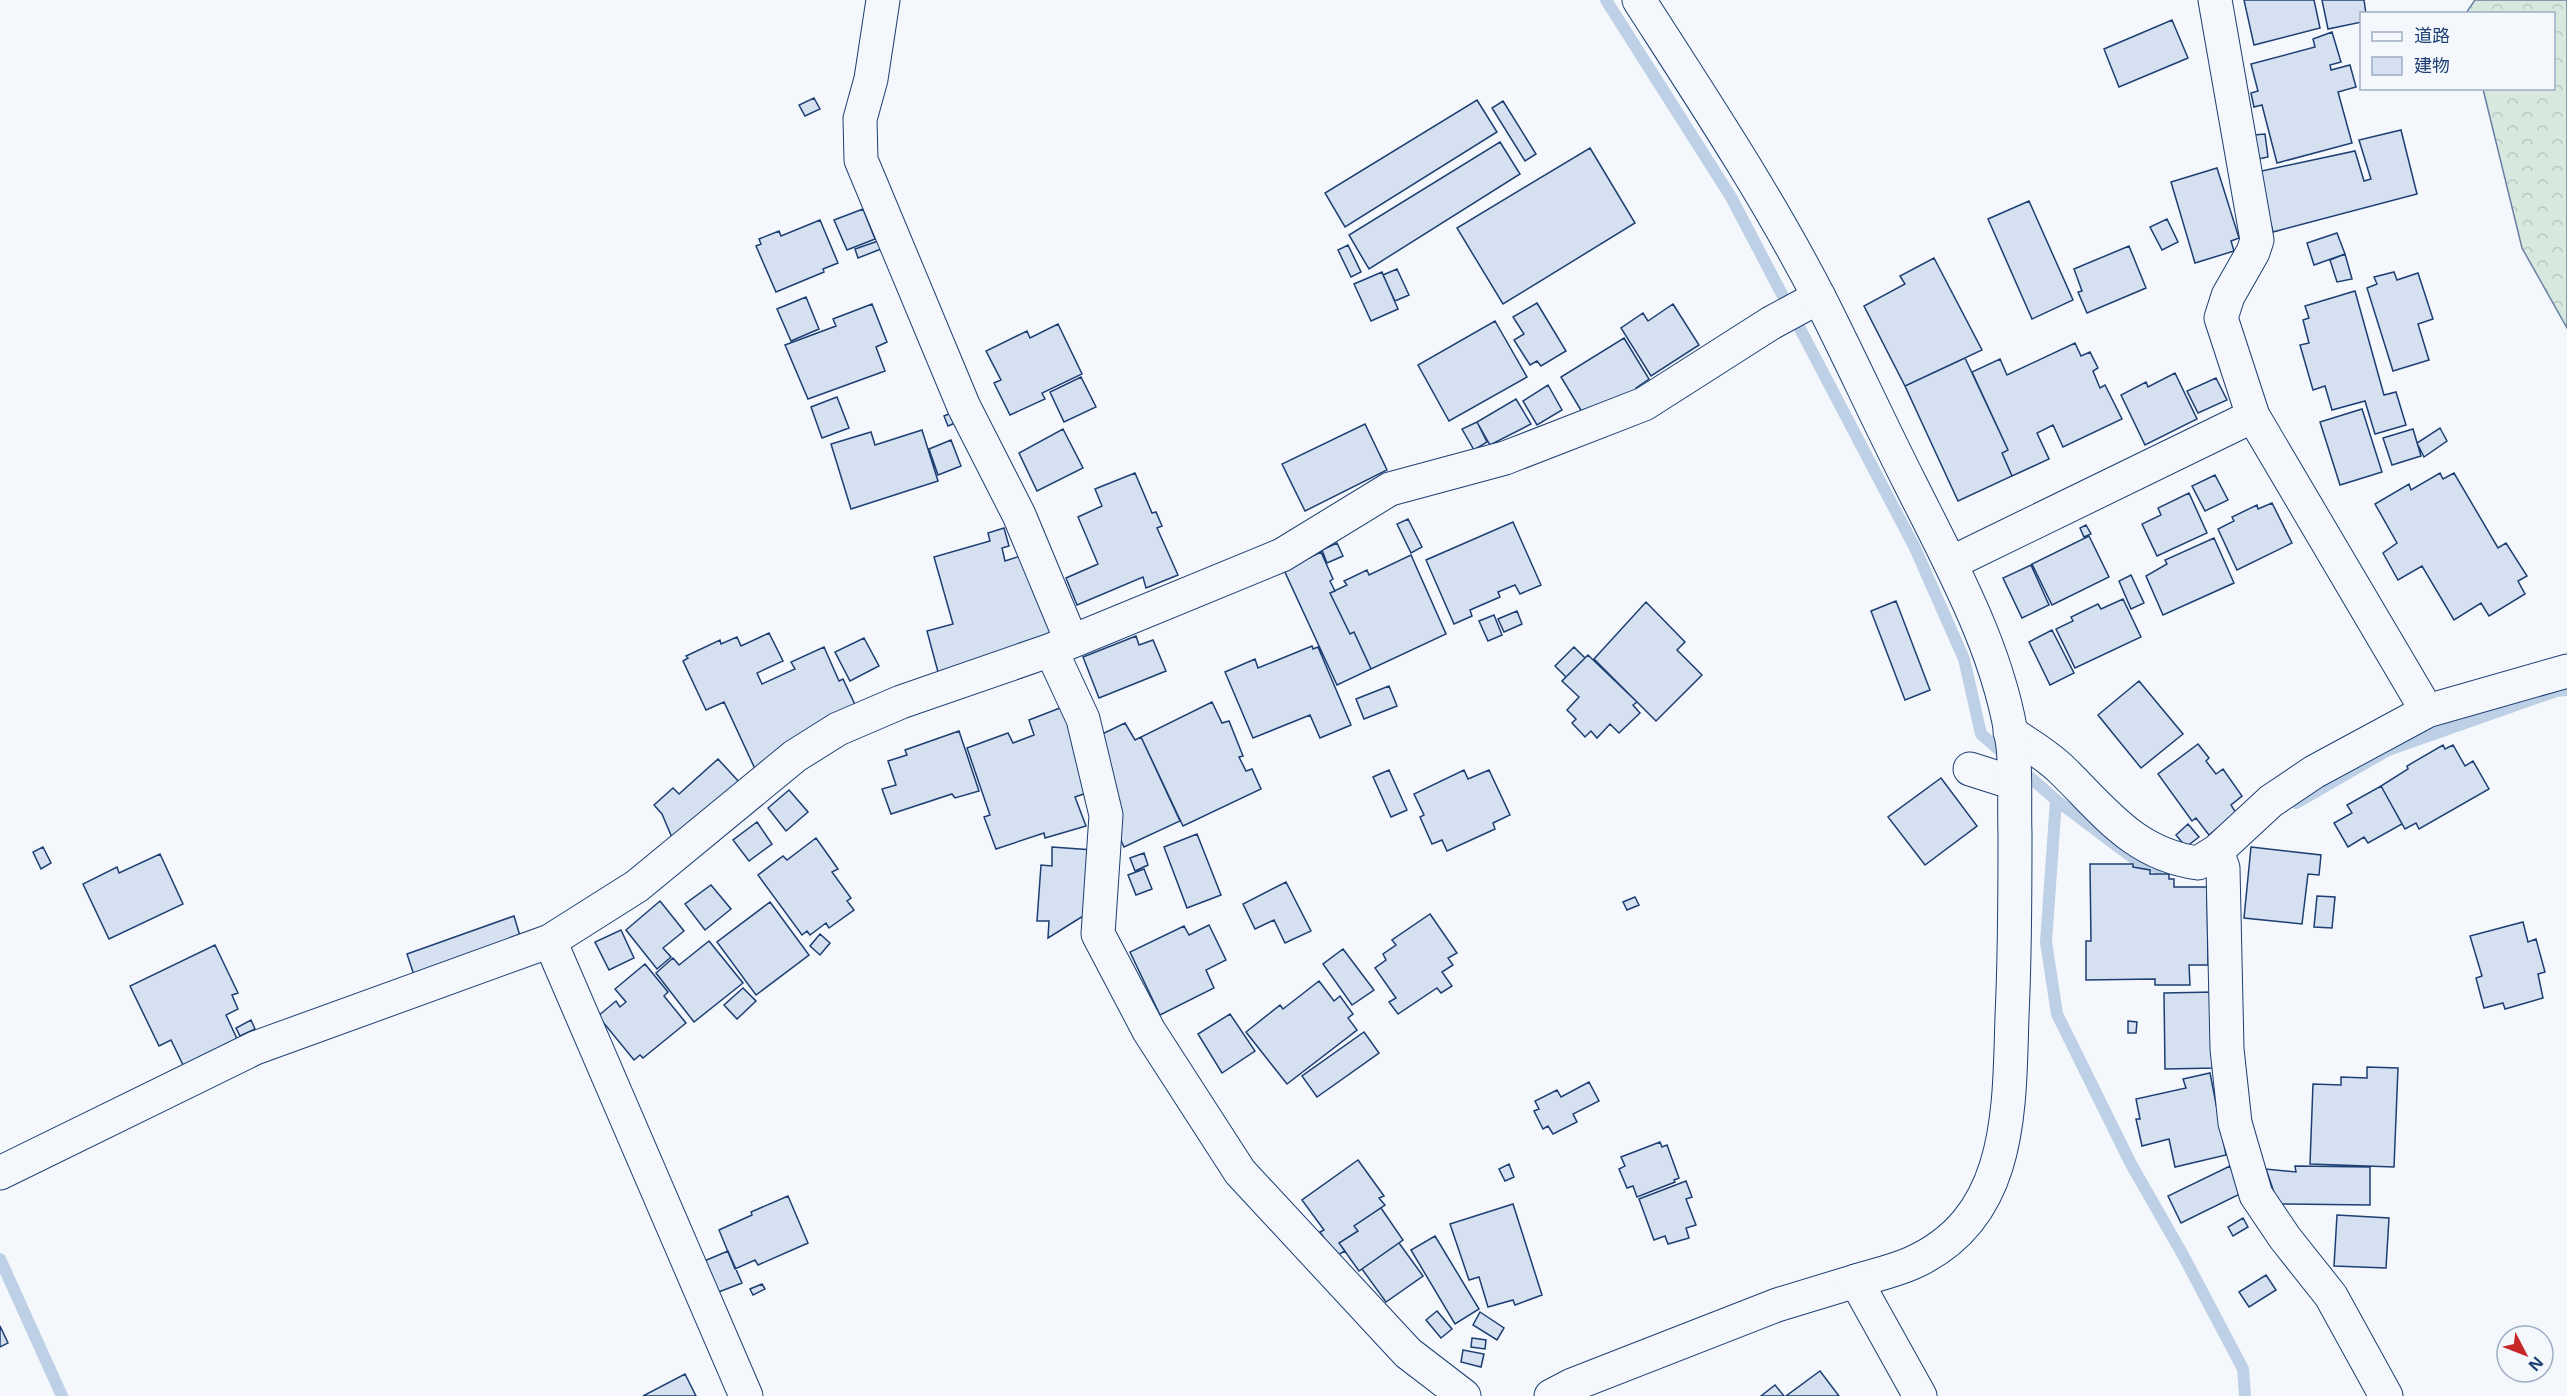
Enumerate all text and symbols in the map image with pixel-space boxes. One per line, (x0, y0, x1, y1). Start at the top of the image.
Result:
legend (2360, 12, 2555, 90)
text: 道路 (2414, 23, 2450, 47)
text: 建物 (2414, 53, 2450, 77)
north arrow (2495, 1324, 2555, 1384)
text: N (2524, 1352, 2549, 1376)

